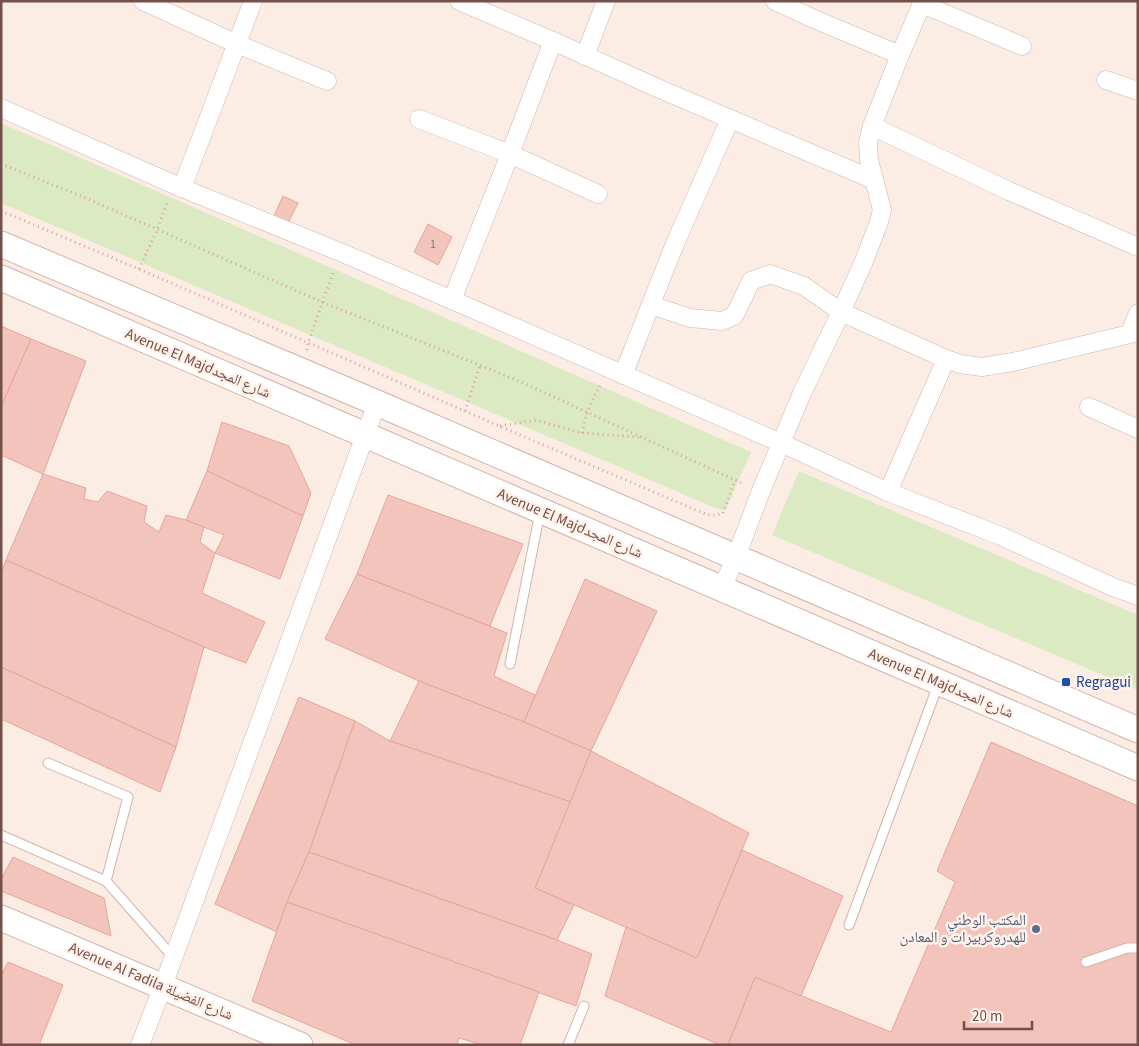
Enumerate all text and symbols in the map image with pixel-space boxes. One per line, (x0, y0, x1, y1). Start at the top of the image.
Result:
house number: 1 (430, 236, 436, 253)
street label: Avenue El Majdشارع المجد (122, 323, 274, 404)
street label: Avenue El Majdشارع المجد (494, 483, 646, 564)
street label: Avenue El Majdشارع المجد (865, 643, 1017, 724)
place label: Regragui (1076, 672, 1131, 693)
marker: Regragui (1060, 676, 1072, 688)
place label: المكتب الوطني للهدروكربيرات و المعادن (900, 910, 1026, 948)
marker: المكتب الوطني للهدروكربيرات و المعادن (1030, 923, 1042, 935)
street label: Avenue Al Fadila شارع الفضيلة (65, 937, 236, 1026)
scale bar (964, 998, 1032, 1030)
text: 20 m (972, 1006, 1002, 1027)

